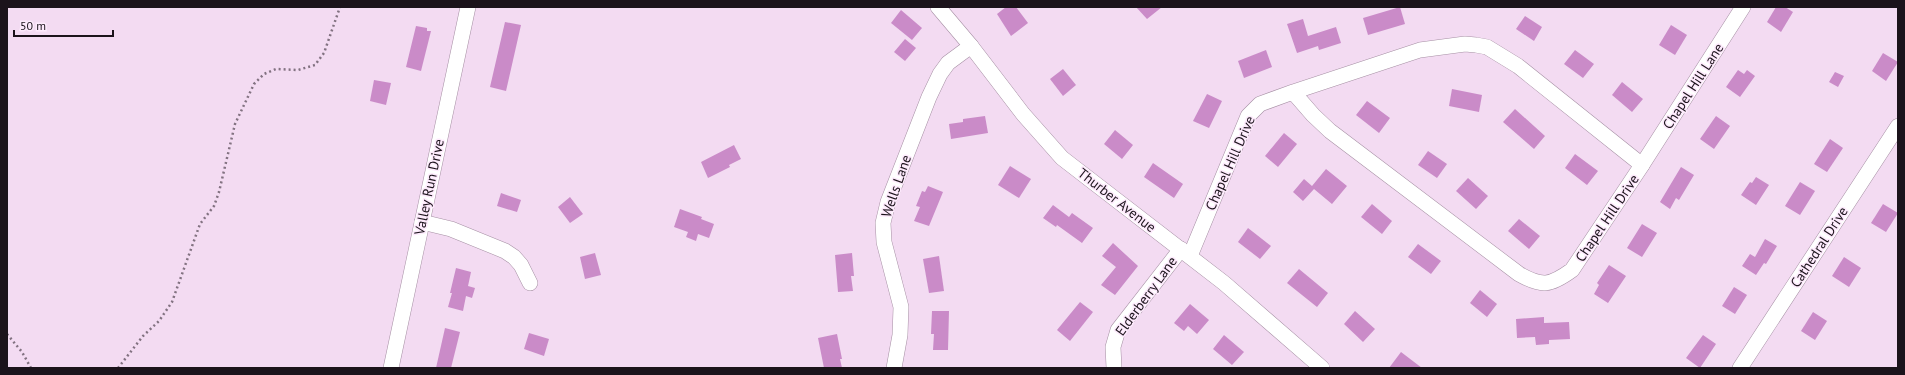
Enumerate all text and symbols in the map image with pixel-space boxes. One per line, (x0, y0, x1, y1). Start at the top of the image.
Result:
scale bar (14, 12, 113, 38)
text: 50 m (20, 18, 46, 33)
street label: Chapel Hill Lane (1659, 40, 1727, 132)
street label: Chapel Hill Drive (1201, 113, 1259, 213)
street label: Valley Run Drive (410, 137, 448, 238)
street label: Wells Lane (877, 153, 915, 219)
street label: Thurber Avenue (1074, 164, 1160, 236)
street label: Chapel Hill Drive (1571, 171, 1643, 265)
street label: Cathedral Drive (1786, 203, 1852, 291)
street label: Elderberry Lane (1111, 253, 1181, 339)

